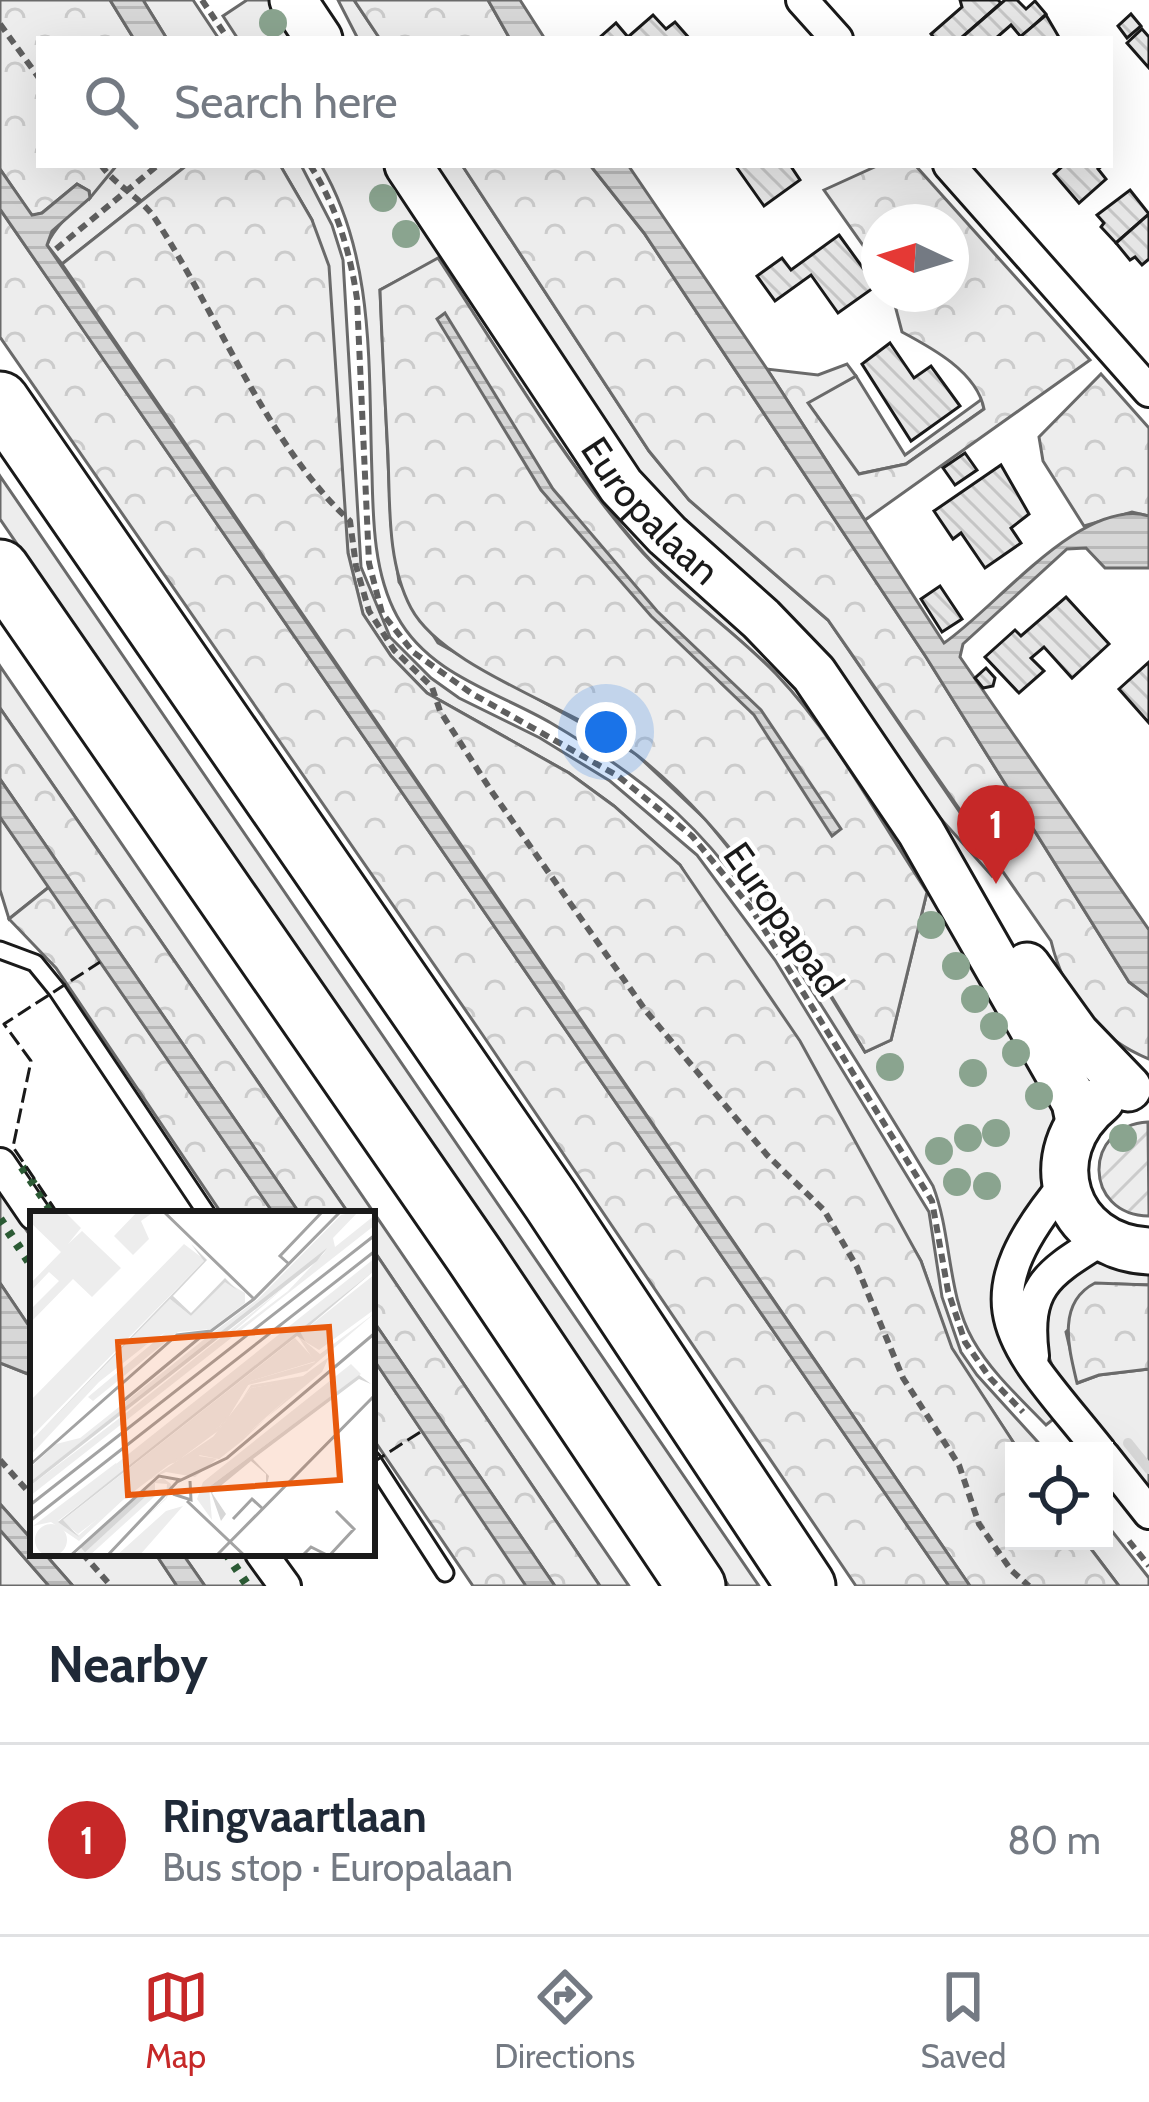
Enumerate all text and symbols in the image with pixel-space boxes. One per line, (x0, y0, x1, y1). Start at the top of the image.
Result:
search box (36, 36, 1113, 168)
icon: search (78, 69, 144, 135)
text: Search here (174, 75, 398, 129)
north arrow (861, 204, 969, 312)
street label: Europalaan (571, 428, 729, 594)
your location (576, 702, 636, 762)
pin: 1 (957, 785, 1035, 884)
street label: Europapad (714, 833, 854, 1005)
inset map (30, 1211, 375, 1556)
map controls (1005, 1442, 1113, 1550)
button: locate (1005, 1442, 1113, 1550)
text: Nearby (48, 1633, 208, 1695)
text: Ringvaartlaan (162, 1789, 427, 1843)
text: 1 (80, 1816, 94, 1864)
text: 80 m (1007, 1816, 1101, 1864)
text: Bus stop · Europalaan (162, 1843, 513, 1891)
tab: Map (143, 1964, 209, 2076)
tab: Directions (494, 1964, 635, 2076)
tab: Saved (921, 1964, 1006, 2076)

